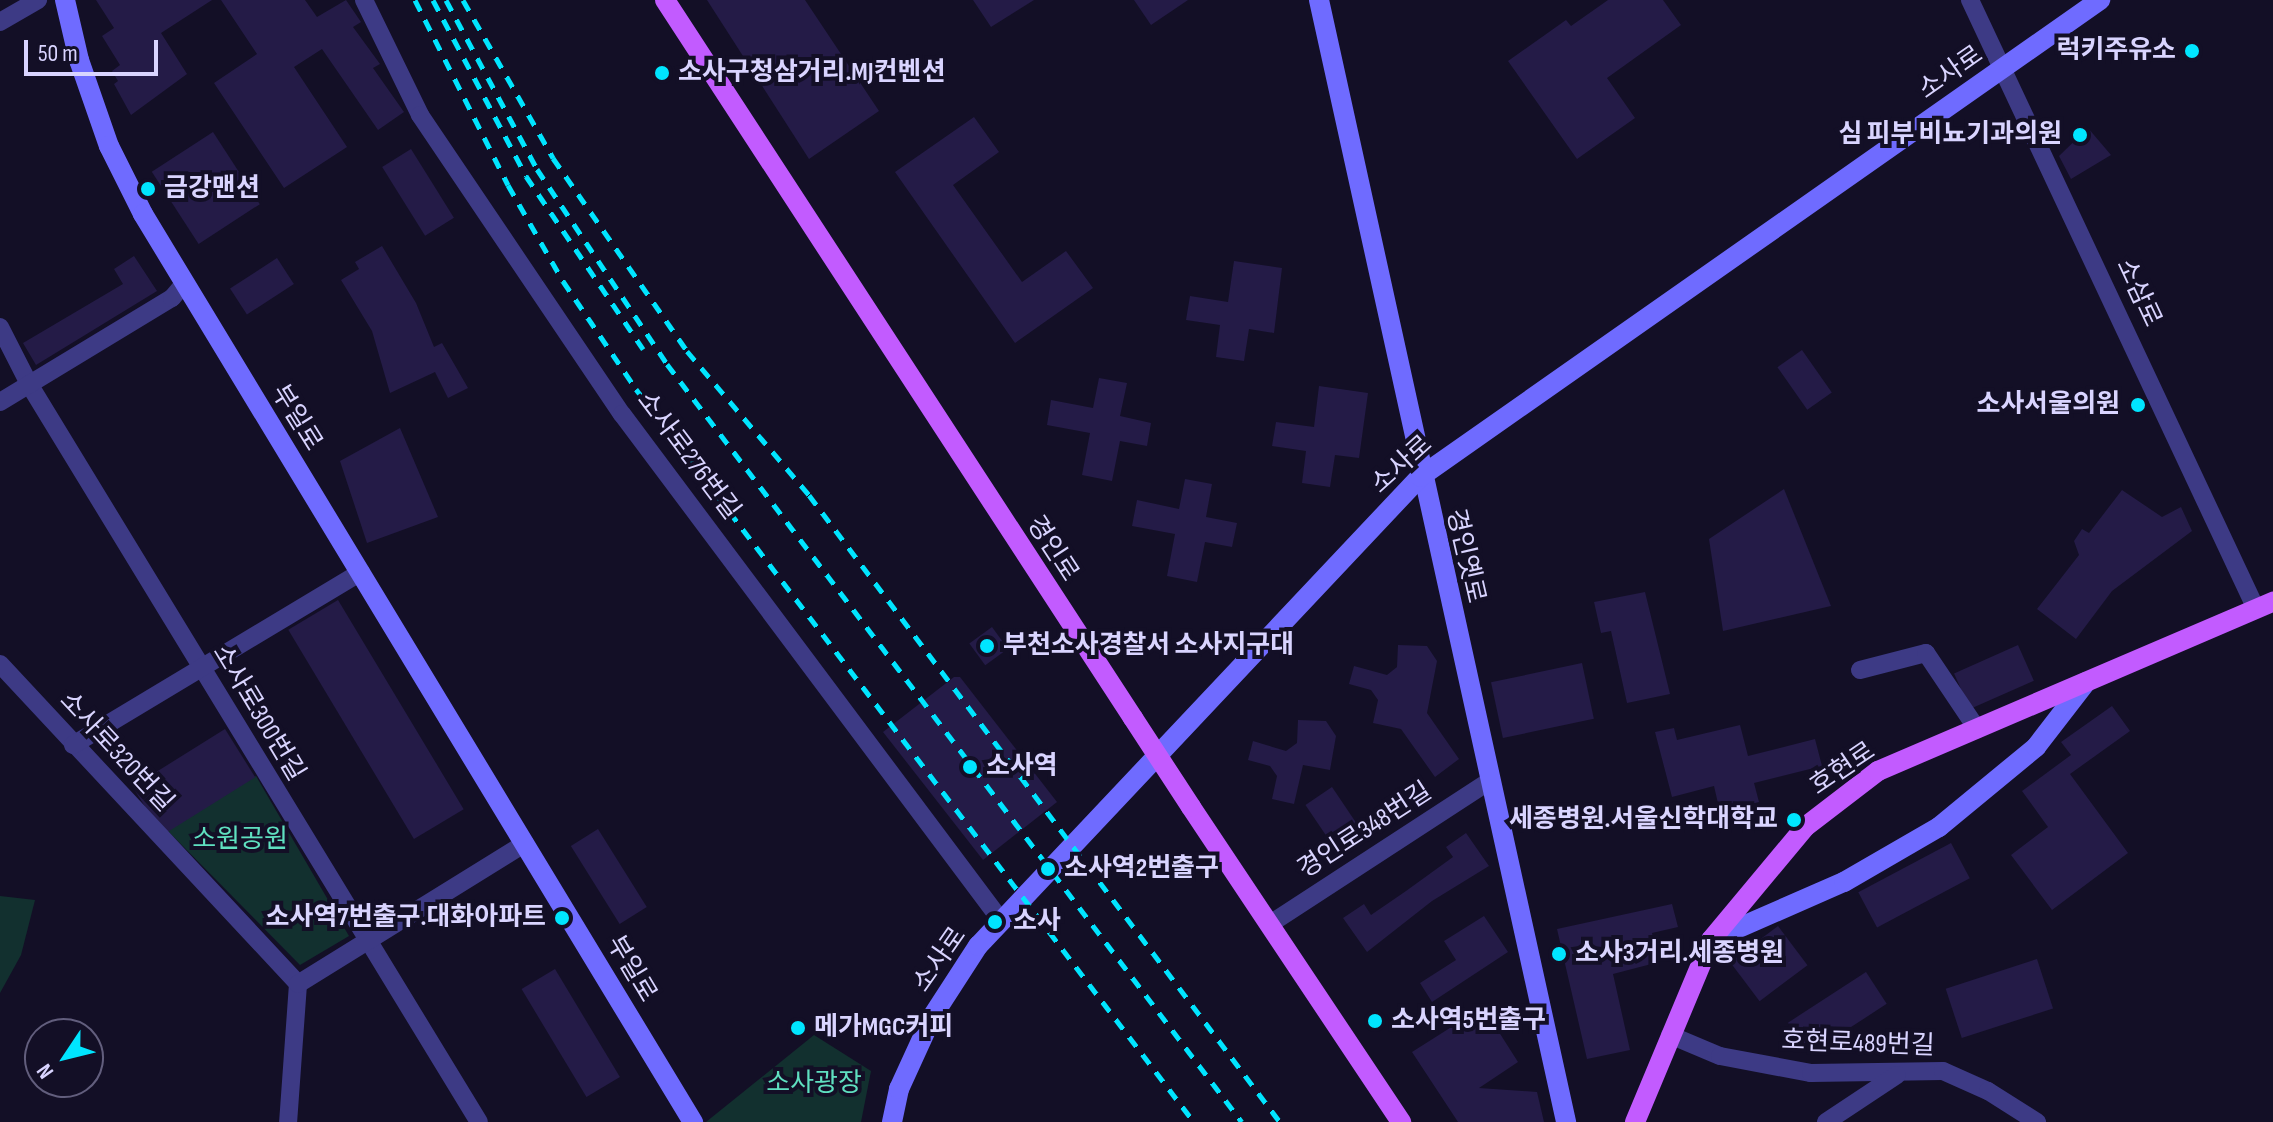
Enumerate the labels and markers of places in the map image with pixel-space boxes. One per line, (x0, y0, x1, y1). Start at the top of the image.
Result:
place label: 럭키주유소 (2056, 35, 2176, 67)
marker: 럭키주유소 (2183, 42, 2201, 60)
place label: 소사구청삼거리.MJ컨벤션 (678, 57, 945, 89)
marker: 소사구청삼거리.MJ컨벤션 (653, 64, 671, 82)
place label: 심 피부 비뇨기과의원 (1839, 119, 2062, 151)
marker: 심 피부 비뇨기과의원 (2069, 124, 2091, 146)
place label: 금강맨션 (164, 173, 260, 205)
marker: 금강맨션 (139, 180, 157, 198)
place label: 소사서울의원 (1976, 389, 2120, 421)
marker: 소사서울의원 (2127, 394, 2149, 416)
place label: 부천소사경찰서 소사지구대 (1003, 630, 1294, 662)
marker: 부천소사경찰서 소사지구대 (978, 637, 996, 655)
place label: 소사역 (986, 751, 1058, 783)
marker: 소사역 (961, 758, 979, 776)
place label: 세종병원.서울신학대학교 (1509, 804, 1778, 836)
marker: 세종병원.서울신학대학교 (1785, 811, 1803, 829)
place label: 소사역2번출구 (1064, 853, 1219, 885)
marker: 소사역2번출구 (1039, 860, 1057, 878)
place label: 소사역7번출구.대화아파트 (266, 902, 546, 934)
place label: 소사 (1013, 906, 1061, 938)
marker: 소사역7번출구.대화아파트 (553, 909, 571, 927)
marker: 소사 (984, 911, 1006, 933)
place label: 소사3거리.세종병원 (1575, 938, 1784, 970)
marker: 소사3거리.세종병원 (1550, 945, 1568, 963)
place label: 소사역5번출구 (1391, 1005, 1546, 1037)
place label: 메가MGC커피 (814, 1012, 953, 1044)
marker: 소사역5번출구 (1366, 1012, 1384, 1030)
marker: 메가MGC커피 (789, 1019, 807, 1037)

